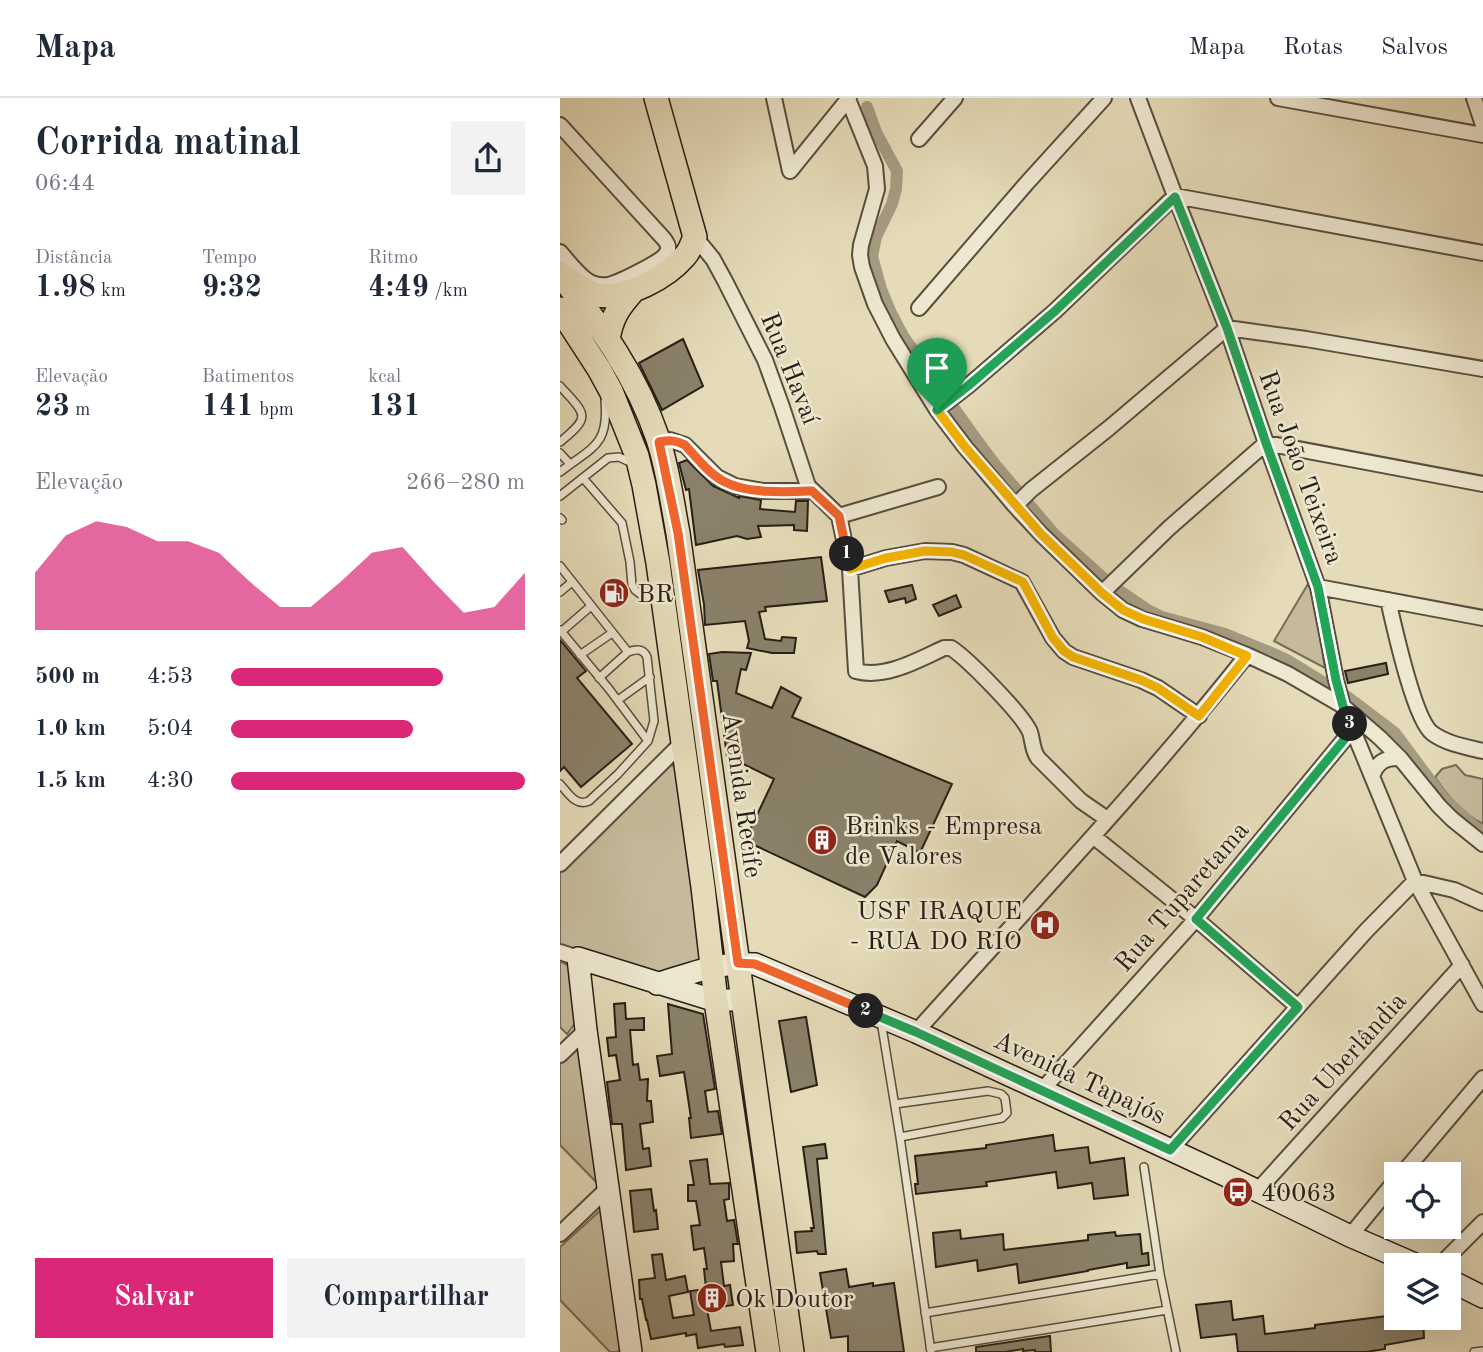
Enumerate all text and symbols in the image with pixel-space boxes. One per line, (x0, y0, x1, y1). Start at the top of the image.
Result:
text: Mapa (35, 32, 116, 65)
text: Mapa (1189, 36, 1245, 60)
text: Rotas (1283, 36, 1343, 60)
text: Salvos (1381, 36, 1448, 60)
button: share (451, 121, 525, 195)
text: Corrida matinal (35, 125, 301, 163)
text: 06:44 (35, 172, 95, 195)
text: Distância (35, 249, 112, 268)
text: Tempo (202, 249, 257, 268)
text: Ritmo (368, 249, 418, 268)
text: 1.98 (35, 273, 96, 303)
text: 9:32 (202, 273, 262, 303)
text: 4:49 (368, 273, 429, 303)
text: km (96, 282, 126, 301)
text: /km (429, 282, 468, 301)
street label: Rua Havaí (755, 309, 824, 429)
pin (907, 338, 967, 410)
icon: arrive (918, 349, 956, 387)
text: Elevação (35, 368, 108, 387)
text: Batimentos (202, 368, 294, 387)
text: kcal (368, 368, 401, 387)
street label: Rua João Teixeira (1253, 368, 1347, 568)
text: 23 (35, 392, 70, 422)
text: 141 (202, 392, 254, 422)
text: 131 (368, 392, 421, 422)
text: m (70, 401, 90, 420)
text: bpm (254, 401, 294, 420)
text: Elevação (35, 471, 123, 494)
text: 266–280 m (406, 471, 525, 494)
pin: 1 (830, 536, 864, 572)
text: 1 (841, 544, 852, 563)
fuel station icon: BR (597, 576, 631, 610)
place label: BR (637, 582, 674, 608)
text: 500 m (35, 665, 100, 688)
text: 4:53 (147, 665, 193, 688)
pin: 3 (1332, 706, 1368, 742)
street label: Avenida Recife (717, 711, 766, 880)
text: 3 (1344, 714, 1355, 733)
text: 1.0 km (35, 717, 106, 740)
text: 5:04 (147, 717, 193, 740)
text: 1.5 km (35, 769, 106, 792)
text: 4:30 (147, 769, 193, 792)
place label: Brinks - Empresa de Valores (845, 814, 1043, 870)
street label: Rua Tuparetama (1111, 817, 1255, 977)
building icon: Brinks - Empresa de Valores (805, 823, 839, 857)
place label: USF IRAQUE - RUA DO RIO (850, 899, 1022, 955)
hospital icon: USF IRAQUE - RUA DO RIO (1028, 908, 1062, 942)
street label: Rua Uberlândia (1275, 988, 1412, 1137)
pin: 2 (848, 993, 884, 1028)
text: 2 (860, 1001, 871, 1020)
street label: Avenida Tapajós (989, 1028, 1169, 1130)
map controls (1384, 1162, 1461, 1330)
button: locate (1384, 1162, 1461, 1239)
bus stop icon: 40063 (1221, 1175, 1255, 1209)
place label: 40063 (1261, 1181, 1336, 1207)
button: layers (1384, 1253, 1461, 1330)
button: Salvar (35, 1258, 273, 1338)
button: Compartilhar (287, 1258, 525, 1338)
building icon: Ok Doutor (695, 1281, 729, 1315)
place label: Ok Doutor (735, 1287, 854, 1313)

